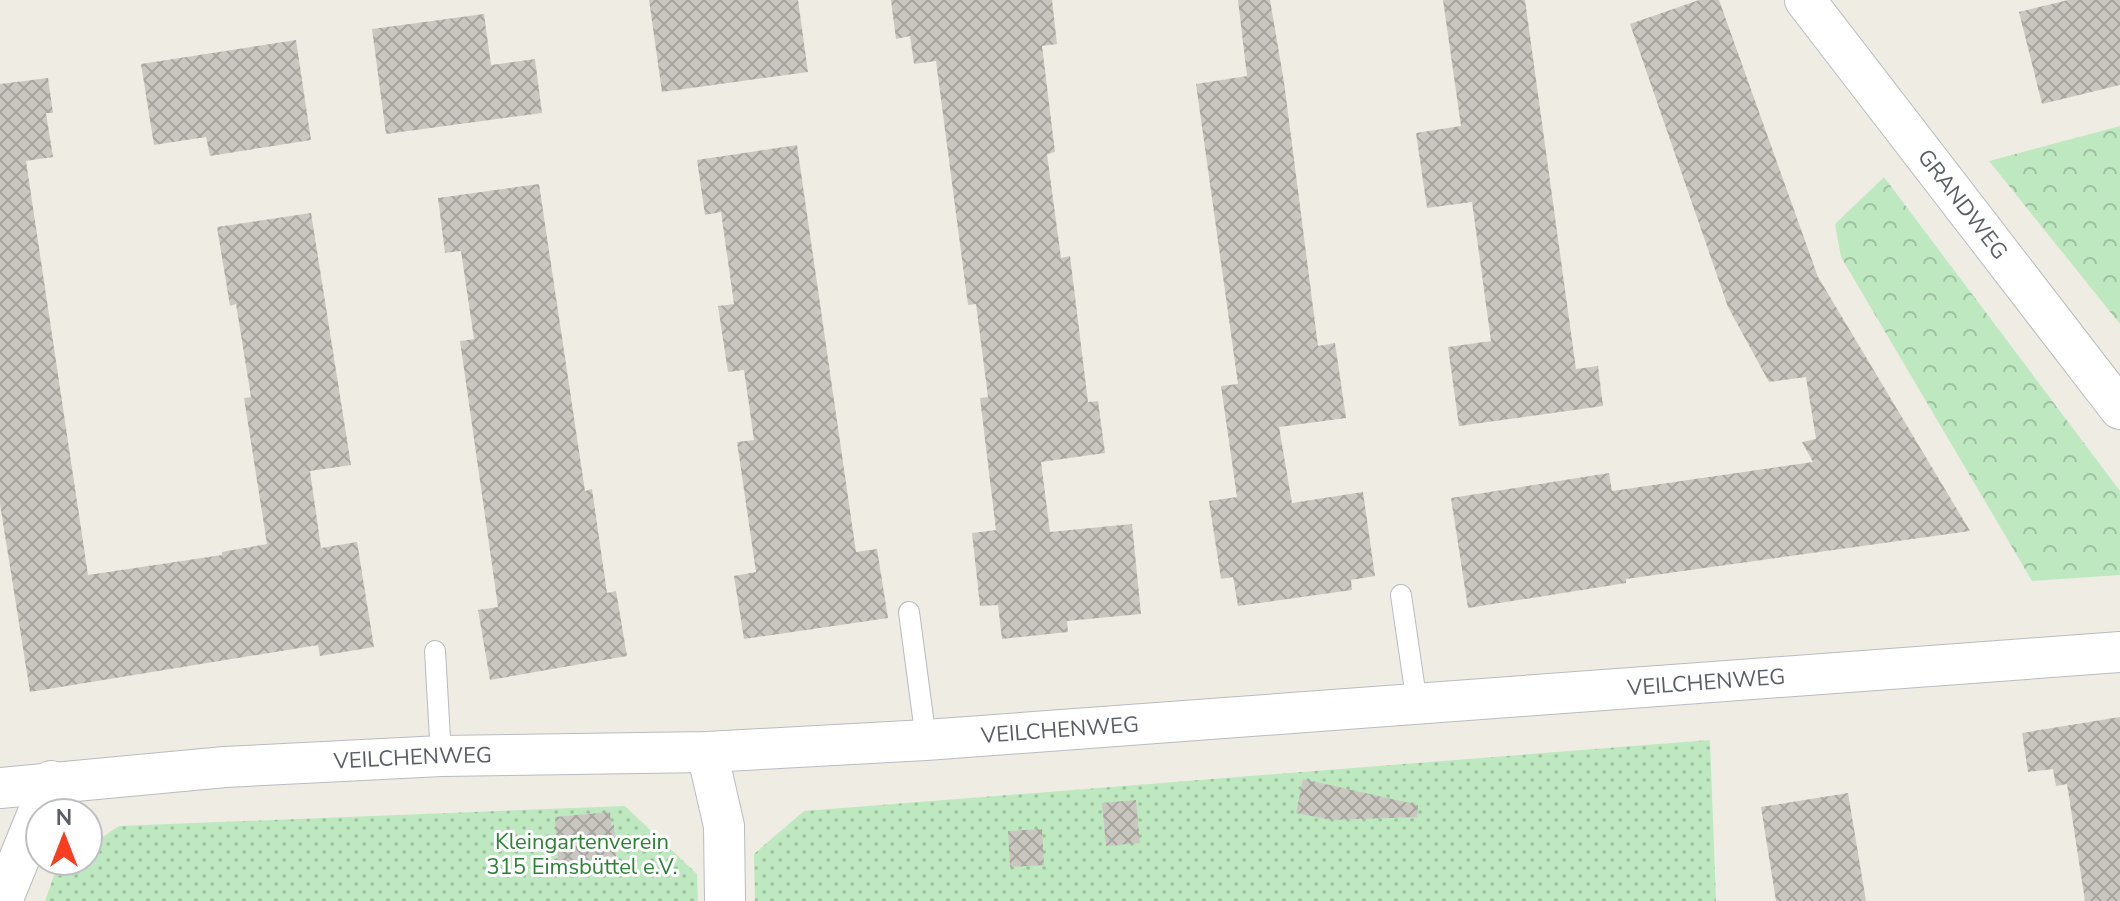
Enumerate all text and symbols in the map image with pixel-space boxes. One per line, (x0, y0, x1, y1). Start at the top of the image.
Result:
street label: GRANDWEG (1910, 143, 2015, 266)
street label: VEILCHENWEG (1625, 662, 1786, 703)
street label: VEILCHENWEG (979, 709, 1140, 751)
street label: VEILCHENWEG (332, 740, 492, 776)
north arrow (24, 797, 104, 877)
text: N (56, 803, 72, 833)
park label: Kleingartenverein 315 Eimsbüttel e.V. (486, 827, 678, 882)

